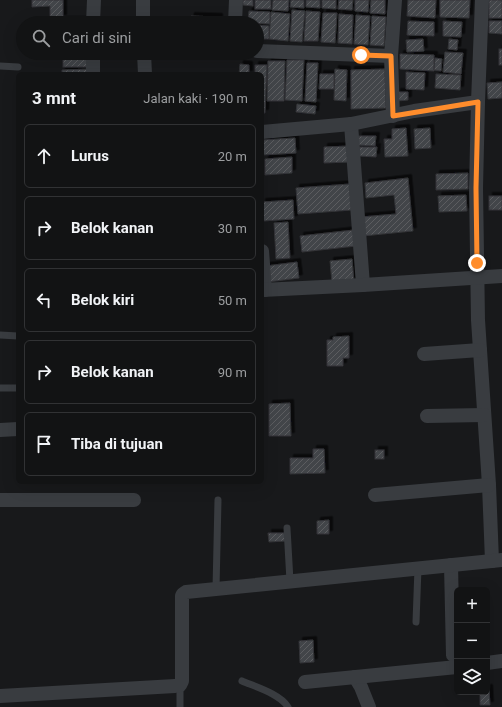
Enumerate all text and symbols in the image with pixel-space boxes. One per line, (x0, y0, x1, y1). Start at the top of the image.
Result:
search box (16, 16, 264, 60)
icon: search (30, 27, 52, 49)
text: Cari di sini (62, 29, 132, 47)
route start (352, 46, 370, 64)
text: 3 mnt (32, 88, 76, 108)
text: Jalan kaki · 190 m (143, 91, 248, 106)
icon: ahead (33, 145, 55, 167)
text: Lurus (71, 147, 109, 165)
text: 20 m (218, 149, 247, 164)
icon: right (33, 217, 55, 239)
text: Belok kanan (71, 219, 154, 237)
text: 30 m (218, 221, 247, 236)
route end (468, 254, 486, 272)
icon: left (33, 289, 55, 311)
text: Belok kiri (71, 291, 134, 309)
text: 50 m (218, 293, 247, 308)
icon: right (33, 361, 55, 383)
text: Belok kanan (71, 363, 154, 381)
text: 90 m (218, 365, 247, 380)
icon: arrive (33, 433, 55, 455)
text: Tiba di tujuan (71, 435, 163, 453)
map controls (454, 587, 490, 695)
button: + (454, 587, 490, 623)
button: − (454, 623, 490, 659)
button: layers (454, 659, 490, 695)

